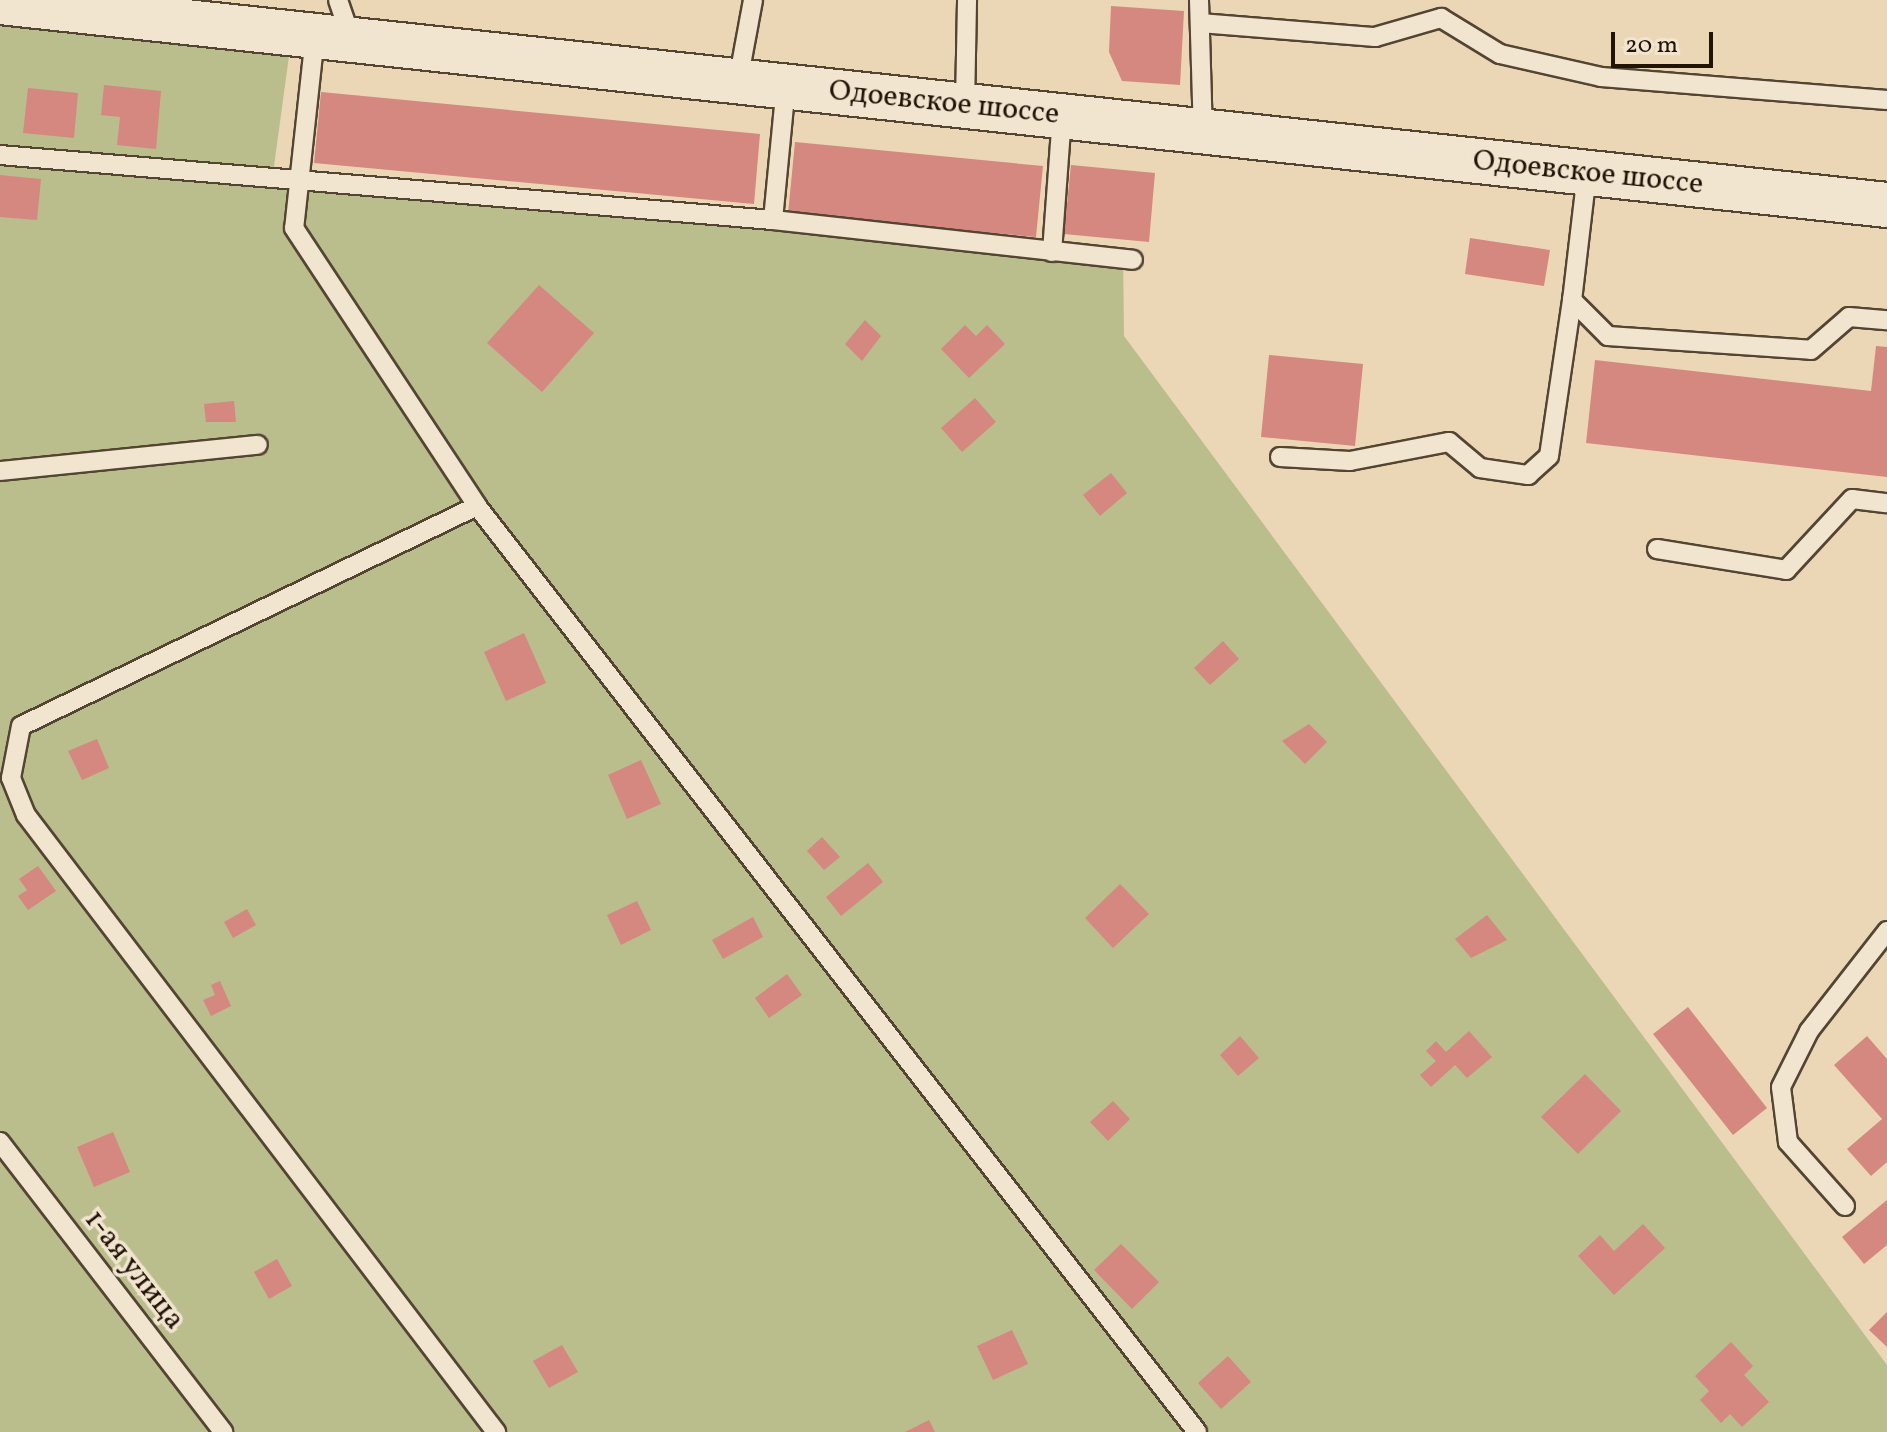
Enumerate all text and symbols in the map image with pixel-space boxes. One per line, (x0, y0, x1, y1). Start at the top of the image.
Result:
scale bar (1615, 16, 1717, 66)
text: 20 m (1625, 29, 1678, 63)
street label: Одоевское шоссе (827, 73, 1061, 133)
street label: Одоевское шоссе (1471, 143, 1705, 203)
street label: 1-ая улица (76, 1202, 192, 1338)

